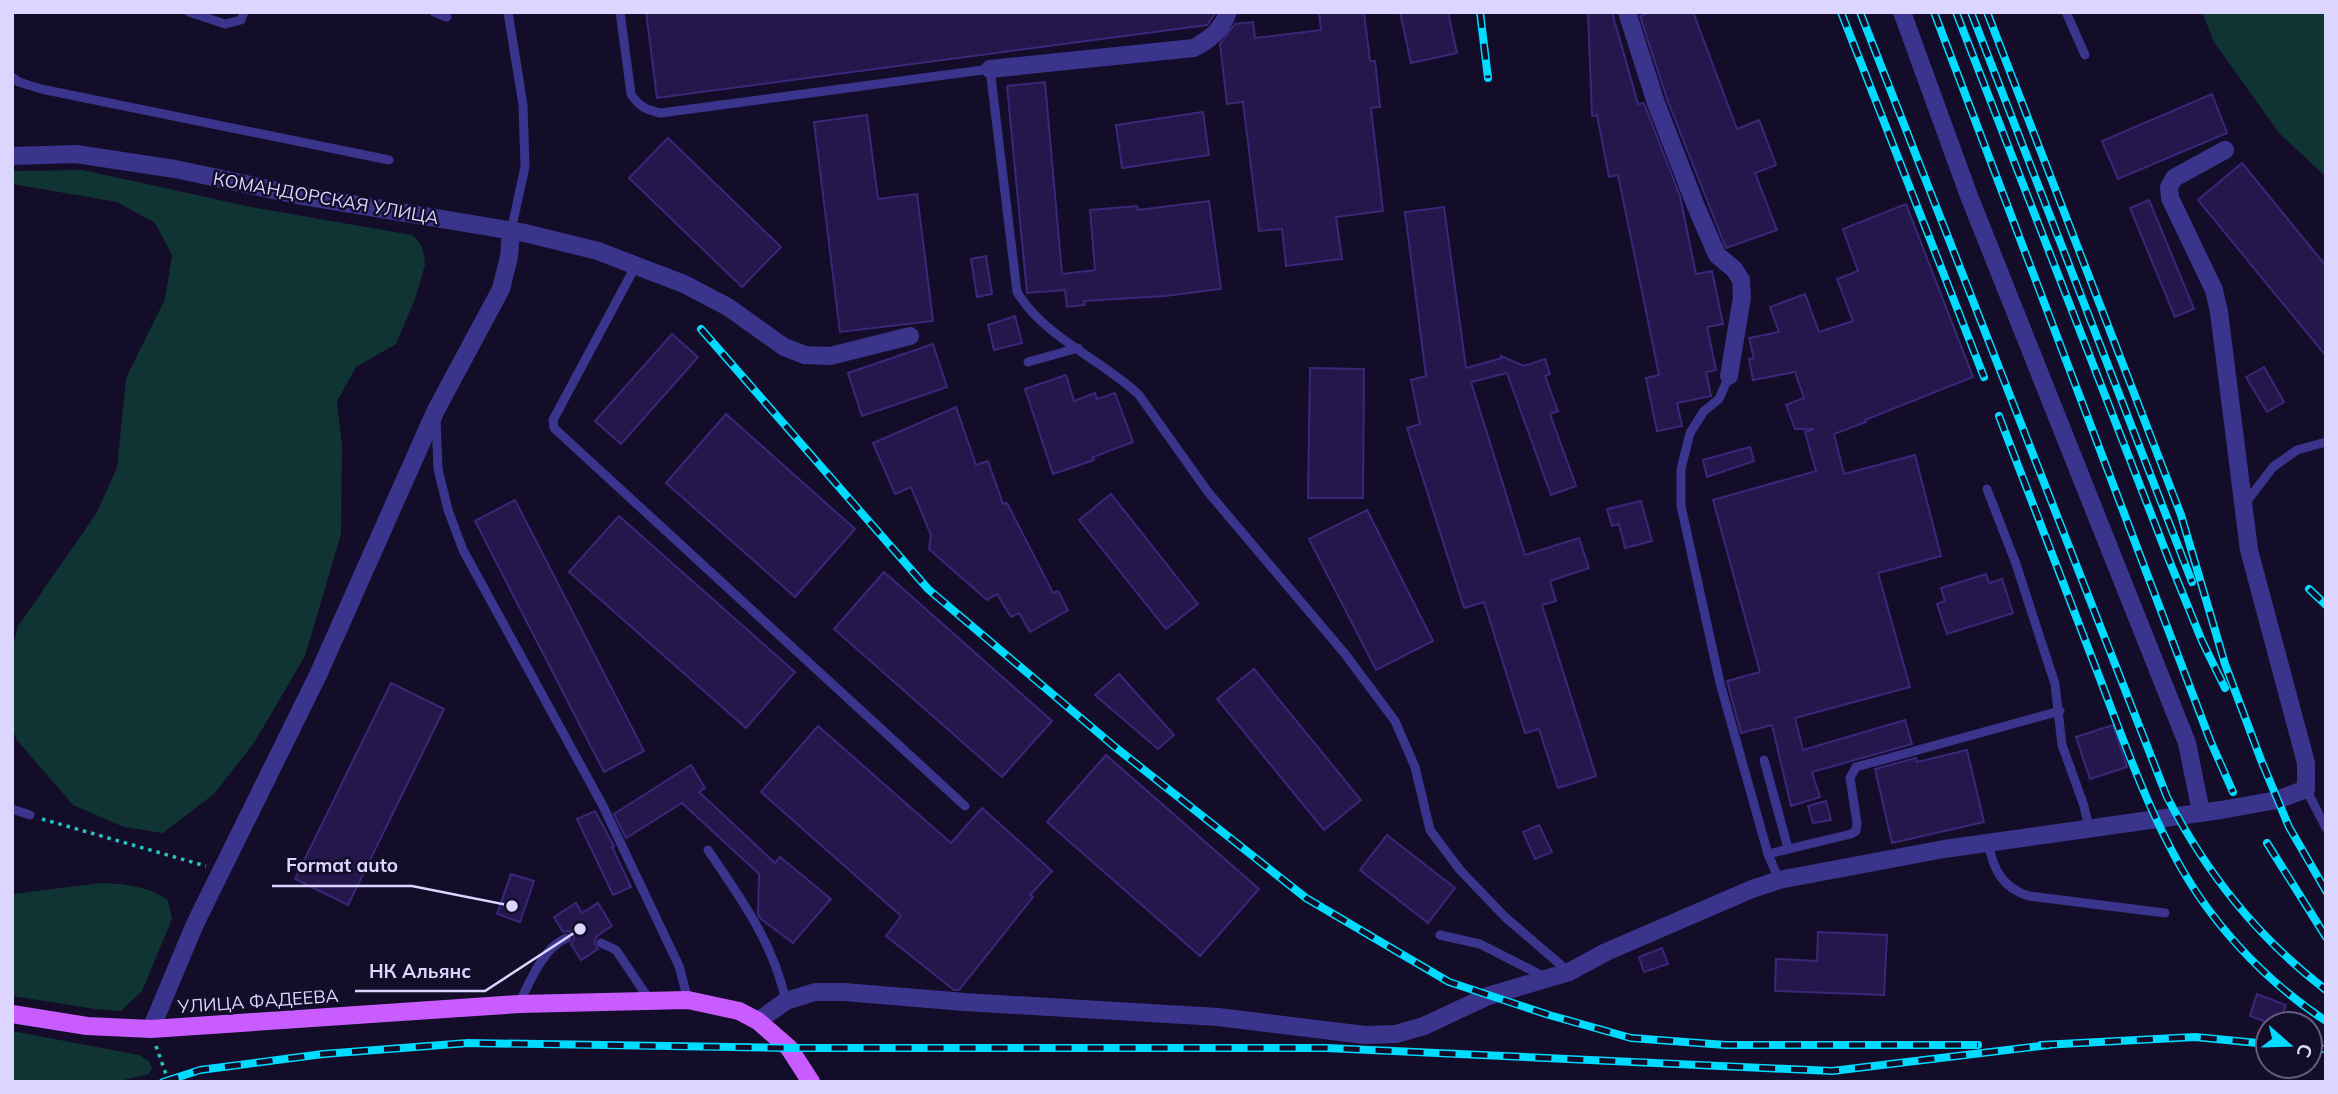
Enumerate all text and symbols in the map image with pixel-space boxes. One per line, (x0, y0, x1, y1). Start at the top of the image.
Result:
street label: КОМАНДОРСКАЯ УЛИЦА (211, 167, 441, 229)
callout: Format auto (272, 846, 412, 886)
text: Format auto (286, 853, 398, 877)
callout: НК Альянс (355, 951, 485, 991)
text: НК Альянс (369, 959, 471, 983)
street label: УЛИЦА ФАДЕЕВА (176, 984, 339, 1018)
north arrow (2254, 1010, 2324, 1080)
text: С (2291, 1041, 2318, 1061)

